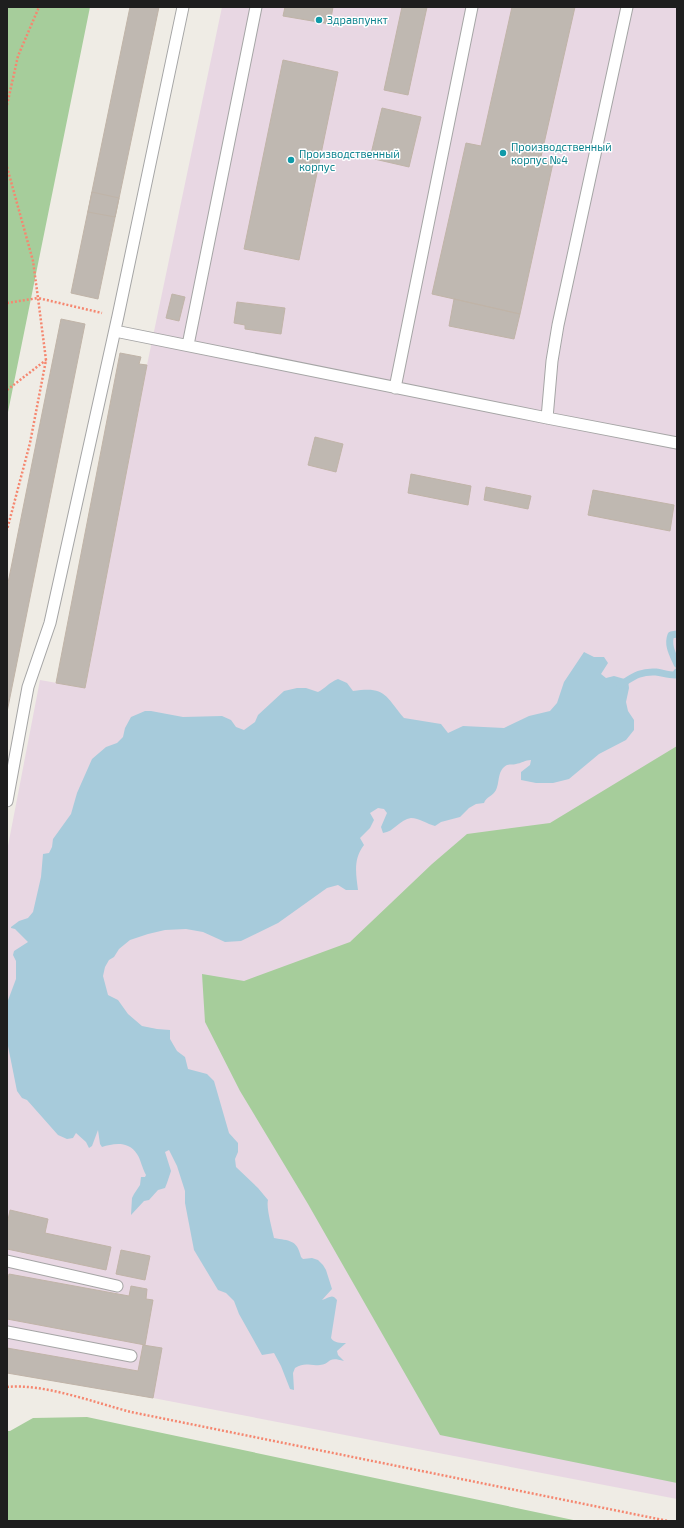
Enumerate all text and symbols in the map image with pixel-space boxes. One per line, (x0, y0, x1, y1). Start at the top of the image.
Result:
place label: Здравпункт (327, 13, 389, 27)
marker: Здравпункт (314, 15, 324, 25)
place label: Производственный корпус №4 (511, 140, 612, 167)
place label: Производственный корпус (299, 147, 400, 174)
marker: Производственный корпус №4 (498, 148, 508, 158)
marker: Производственный корпус (286, 155, 296, 165)

